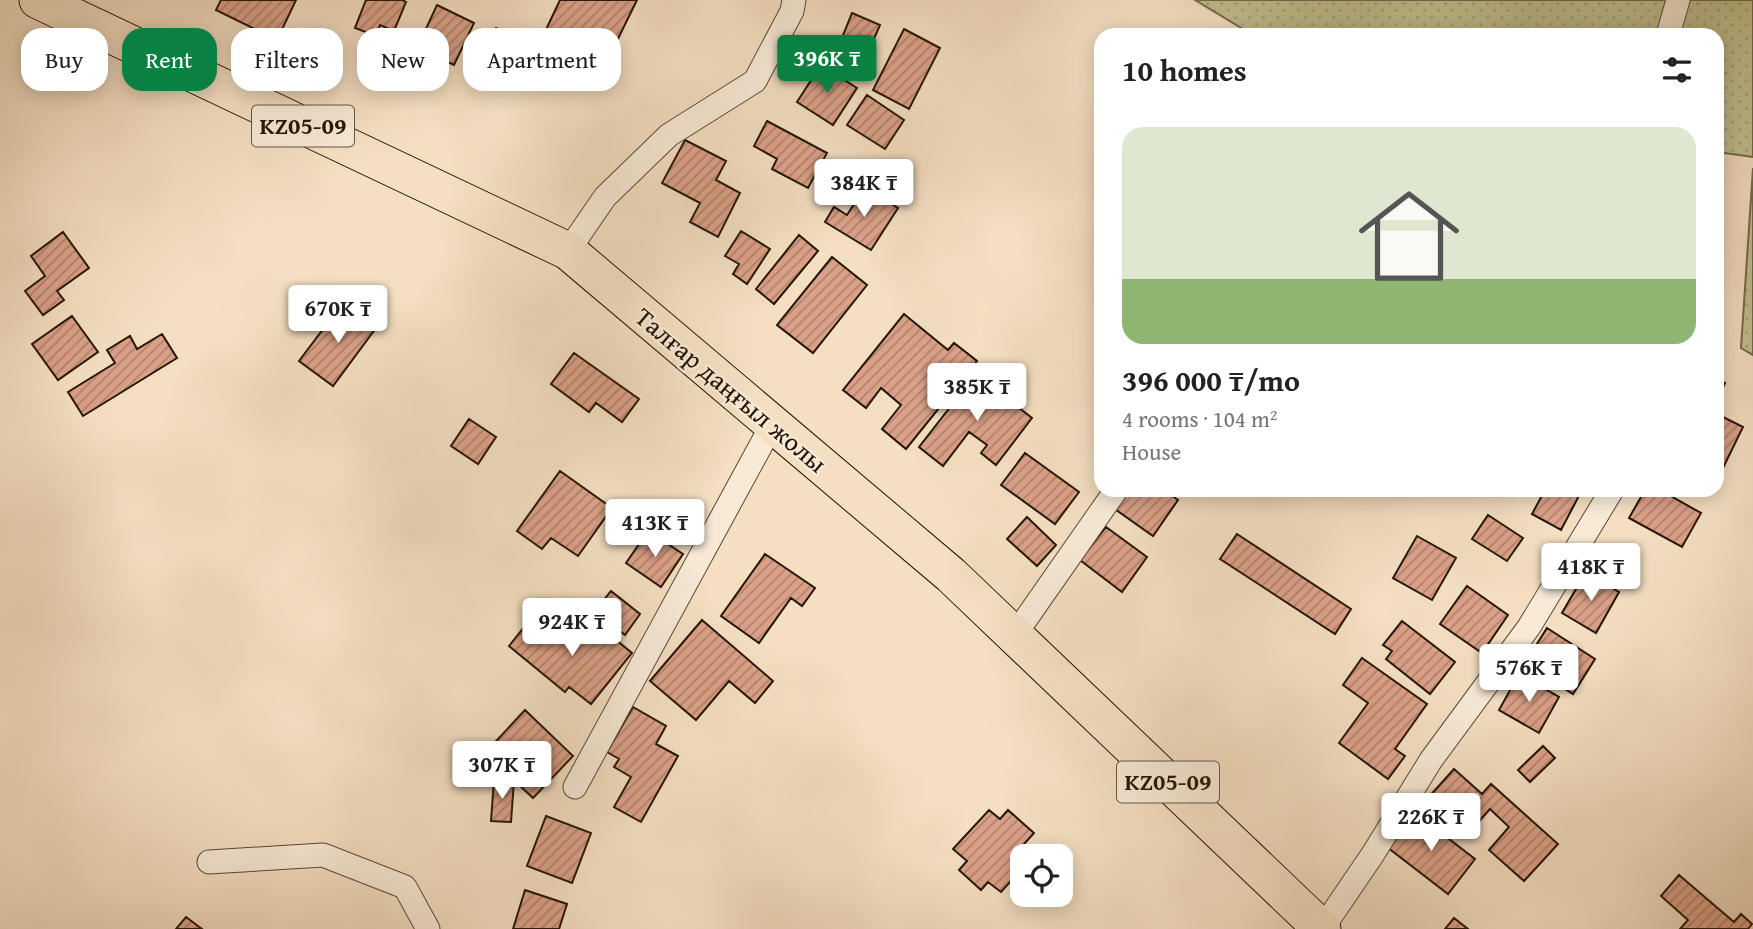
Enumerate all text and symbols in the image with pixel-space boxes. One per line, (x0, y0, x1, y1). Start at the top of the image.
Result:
chip: Buy (21, 28, 108, 91)
chip: Rent (122, 28, 217, 91)
chip: Filters (231, 28, 343, 91)
chip: New (357, 28, 449, 91)
chip: Apartment (463, 28, 621, 91)
pin: 396K ₸ (770, 36, 884, 95)
text: 396K ₸ (793, 41, 861, 74)
text: 10 homes (1122, 48, 1247, 92)
icon: filters (1658, 51, 1696, 89)
road number: KZ05-09 (252, 106, 354, 146)
pin: 384K ₸ (807, 160, 921, 219)
text: 384K ₸ (830, 165, 898, 198)
icon: home (1346, 173, 1472, 299)
pin: 670K ₸ (281, 286, 395, 345)
text: 670K ₸ (304, 291, 372, 324)
street label: Талғар даңғыл жолы (627, 297, 836, 482)
text: 396 000 ₸/mo (1122, 358, 1300, 402)
pin: 385K ₸ (920, 364, 1034, 423)
text: 385K ₸ (943, 369, 1011, 402)
text: 4 rooms · 104 m² (1122, 402, 1277, 435)
text: House (1122, 435, 1181, 468)
pin: 413K ₸ (598, 500, 712, 559)
text: 413K ₸ (621, 505, 689, 538)
pin: 418K ₸ (1534, 544, 1648, 603)
text: 418K ₸ (1557, 549, 1625, 582)
pin: 924K ₸ (515, 598, 629, 658)
text: 924K ₸ (538, 604, 606, 637)
pin: 576K ₸ (1472, 644, 1586, 704)
text: 576K ₸ (1495, 650, 1563, 683)
pin: 307K ₸ (445, 742, 559, 801)
text: 307K ₸ (468, 747, 536, 780)
road number: KZ05-09 (1117, 762, 1219, 802)
pin: 226K ₸ (1374, 794, 1488, 853)
text: 226K ₸ (1397, 799, 1465, 832)
map controls (1010, 844, 1073, 907)
button: locate (1010, 844, 1073, 907)

